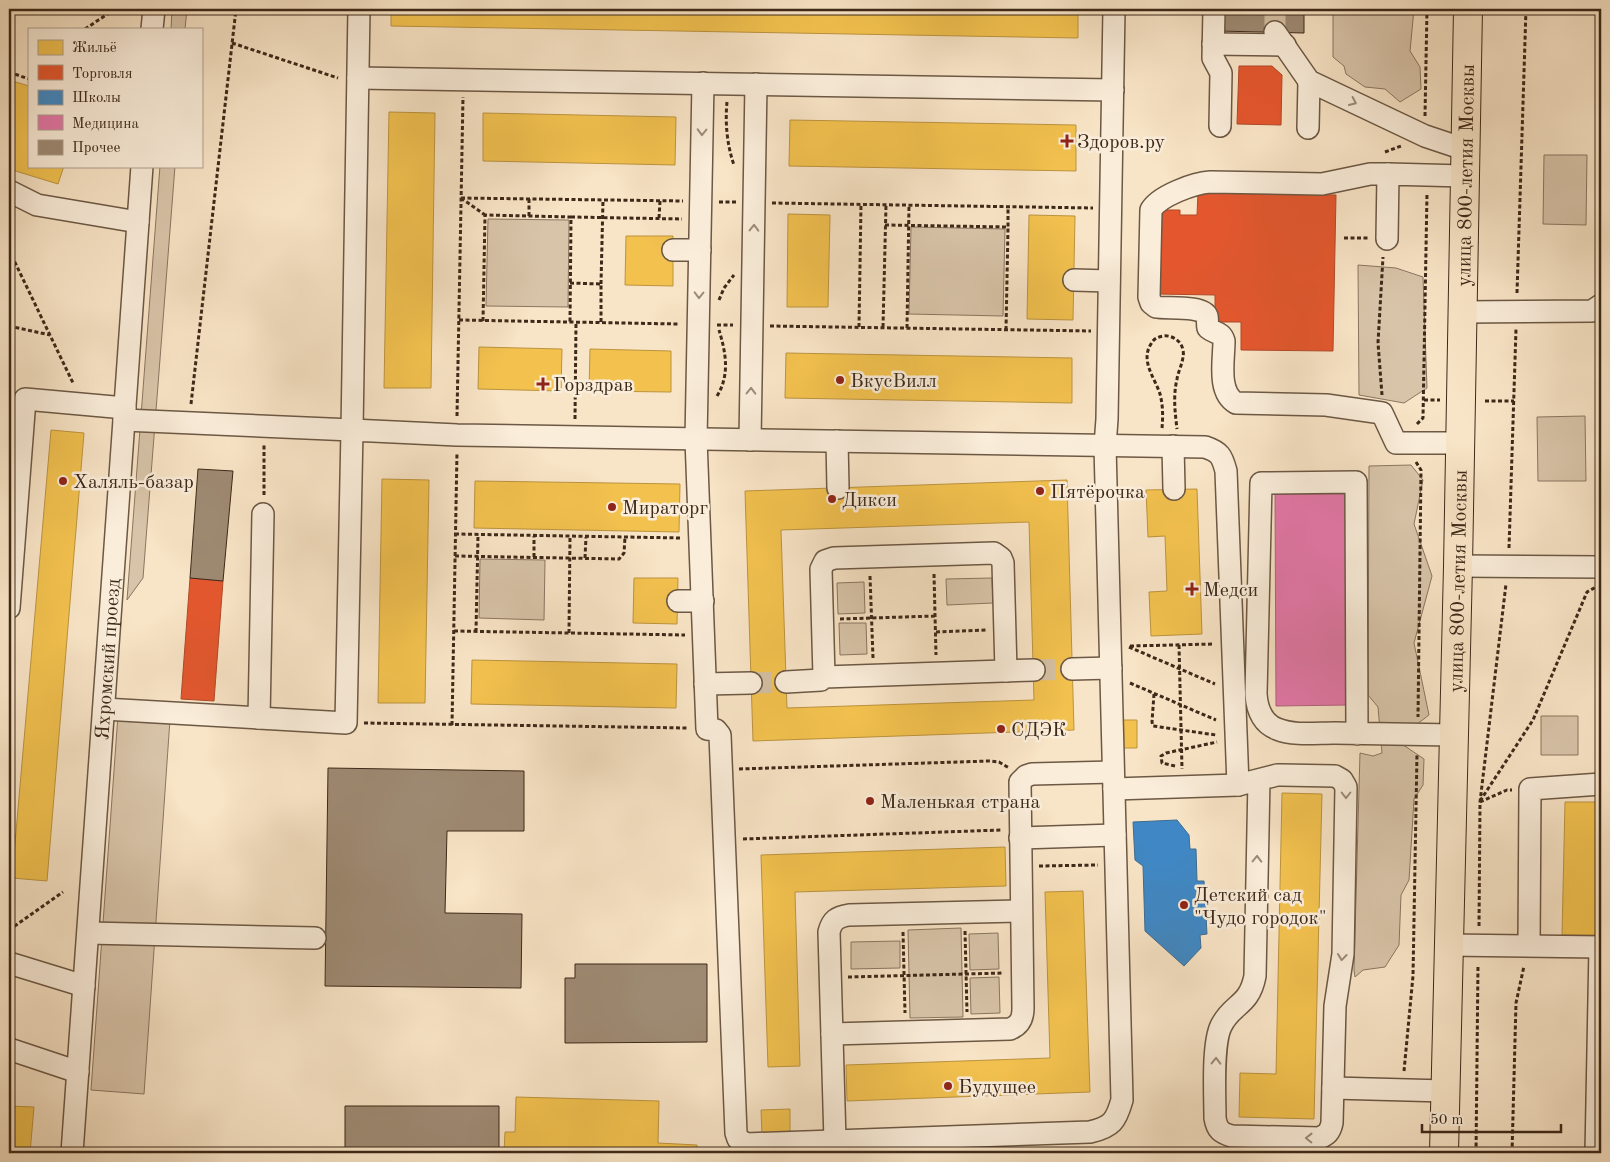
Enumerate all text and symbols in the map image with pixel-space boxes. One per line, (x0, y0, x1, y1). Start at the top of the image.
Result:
legend (28, 28, 202, 168)
text: Жильё (72, 41, 117, 56)
street label: улица 800-летия Москвы (1455, 64, 1479, 287)
text: Торговля (72, 67, 133, 82)
text: Школы (72, 91, 121, 106)
one-way arrow (1348, 95, 1357, 106)
text: Медицина (72, 117, 139, 132)
one-way arrow (697, 128, 707, 136)
place label: Здоров.ру (1077, 133, 1166, 153)
marker: Здоров.ру (1061, 135, 1073, 147)
text: Прочее (72, 141, 120, 156)
one-way arrow (749, 224, 759, 232)
one-way arrow (694, 291, 704, 299)
place label: ВкусВилл (850, 372, 937, 392)
marker: ВкусВилл (834, 374, 846, 386)
place label: Горздрав (553, 376, 633, 396)
marker: Горздрав (537, 378, 549, 390)
one-way arrow (745, 387, 756, 395)
street label: улица 800-летия Москвы (1447, 470, 1472, 693)
place label: Халяль-базар (73, 473, 194, 493)
marker: Халяль-базар (57, 475, 69, 487)
place label: Пятёрочка (1050, 483, 1145, 503)
marker: Пятёрочка (1034, 485, 1046, 497)
place label: Дикси (842, 491, 897, 511)
marker: Дикси (826, 493, 838, 505)
place label: Мираторг (622, 499, 708, 519)
marker: Мираторг (606, 501, 618, 513)
street label: Яхромский проезд (93, 578, 125, 741)
place label: Медси (1203, 581, 1258, 601)
marker: Медси (1185, 582, 1199, 596)
place label: СДЭК (1011, 721, 1067, 741)
marker: СДЭК (995, 723, 1007, 735)
one-way arrow (1341, 792, 1351, 799)
place label: Маленькая страна (880, 793, 1040, 813)
marker: Маленькая страна (864, 795, 876, 807)
one-way arrow (1252, 855, 1263, 863)
place label: Детский сад "Чудо городок" (1194, 886, 1327, 929)
marker: Детский сад "Чудо городок" (1178, 899, 1190, 911)
one-way arrow (1337, 954, 1348, 962)
one-way arrow (1211, 1057, 1221, 1064)
place label: Будущее (958, 1078, 1036, 1098)
marker: Будущее (942, 1080, 954, 1092)
scale bar (1422, 1102, 1561, 1134)
text: 50 m (1430, 1113, 1464, 1128)
one-way arrow (1305, 1133, 1313, 1143)

